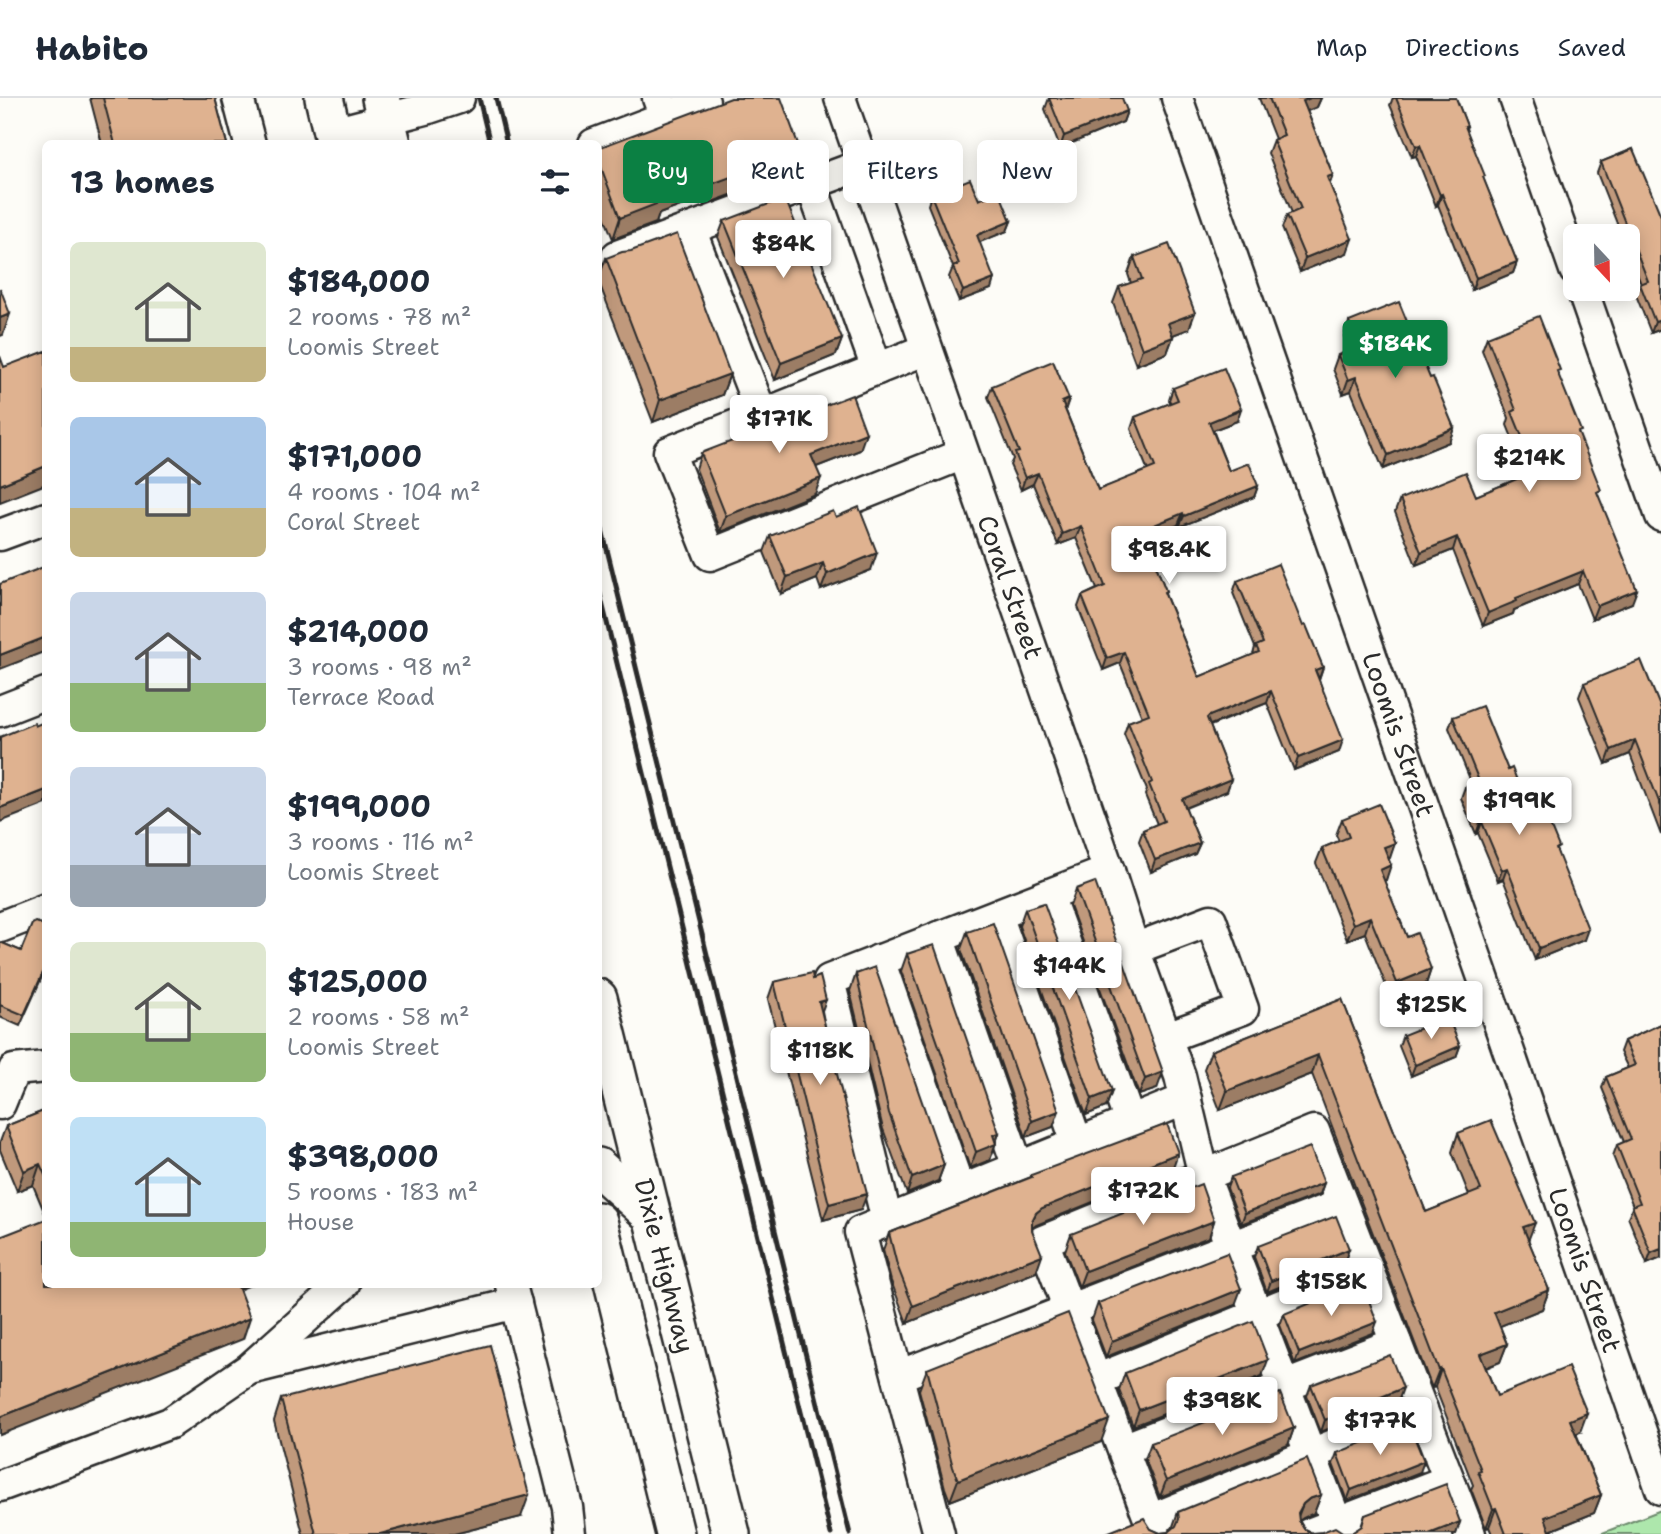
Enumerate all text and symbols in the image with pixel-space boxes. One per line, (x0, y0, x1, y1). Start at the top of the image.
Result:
text: Habito (35, 26, 149, 71)
text: Map (1316, 32, 1367, 64)
text: Directions (1405, 32, 1520, 64)
text: Saved (1558, 32, 1626, 64)
chip: Buy (623, 140, 713, 203)
chip: Rent (727, 140, 829, 203)
chip: Filters (843, 140, 963, 203)
chip: New (977, 140, 1077, 203)
text: 13 homes (70, 162, 215, 203)
icon: filters (536, 163, 574, 201)
pin: $84K (742, 220, 824, 280)
north arrow (1563, 224, 1640, 301)
map controls (1563, 224, 1640, 301)
text: $84K (751, 228, 815, 258)
text: $184,000 (287, 261, 431, 302)
icon: home (126, 270, 210, 354)
text: 2 rooms · 78 m² (287, 302, 471, 332)
pin: $184K (1346, 320, 1444, 380)
text: $184K (1358, 328, 1432, 358)
text: Loomis Street (287, 332, 439, 362)
pin: $171K (730, 396, 828, 455)
text: $171K (746, 403, 812, 433)
pin: $214K (1480, 434, 1578, 494)
text: $171,000 (287, 436, 422, 477)
text: $214K (1493, 442, 1565, 472)
icon: home (126, 445, 210, 529)
text: 4 rooms · 104 m² (287, 477, 480, 507)
text: Coral Street (287, 507, 420, 537)
street label: Coral Street (969, 510, 1052, 664)
pin: $98.4K (1112, 526, 1226, 586)
text: $98.4K (1127, 534, 1211, 564)
text: $214,000 (287, 611, 429, 652)
icon: home (126, 620, 210, 704)
street label: Loomis Street (1354, 647, 1444, 822)
text: 3 rooms · 98 m² (287, 652, 472, 682)
text: Terrace Road (287, 682, 434, 712)
pin: $199K (1470, 778, 1568, 837)
text: $199K (1483, 785, 1555, 815)
text: $199,000 (287, 786, 431, 827)
icon: home (126, 795, 210, 879)
text: 3 rooms · 116 m² (287, 827, 474, 857)
text: Loomis Street (287, 857, 439, 887)
pin: $144K (1020, 942, 1118, 1002)
text: $144K (1033, 950, 1105, 980)
text: $125,000 (287, 961, 428, 1002)
icon: home (126, 970, 210, 1054)
pin: $125K (1382, 982, 1480, 1041)
text: $125K (1396, 989, 1466, 1019)
text: 2 rooms · 58 m² (287, 1002, 470, 1032)
pin: $118K (771, 1028, 869, 1087)
text: Loomis Street (287, 1032, 439, 1062)
text: $118K (786, 1035, 854, 1065)
text: $398,000 (287, 1136, 439, 1177)
icon: home (126, 1145, 210, 1229)
pin: $172K (1094, 1168, 1192, 1227)
street label: Dixie Highway (626, 1175, 703, 1357)
text: $172K (1107, 1175, 1179, 1205)
text: 5 rooms · 183 m² (287, 1177, 478, 1207)
street label: Loomis Street (1540, 1183, 1630, 1357)
text: House (287, 1207, 355, 1237)
pin: $158K (1282, 1258, 1380, 1318)
text: $158K (1295, 1266, 1367, 1296)
pin: $398K (1173, 1378, 1271, 1437)
text: $398K (1183, 1385, 1261, 1415)
pin: $177K (1331, 1398, 1429, 1457)
text: $177K (1344, 1405, 1416, 1435)

